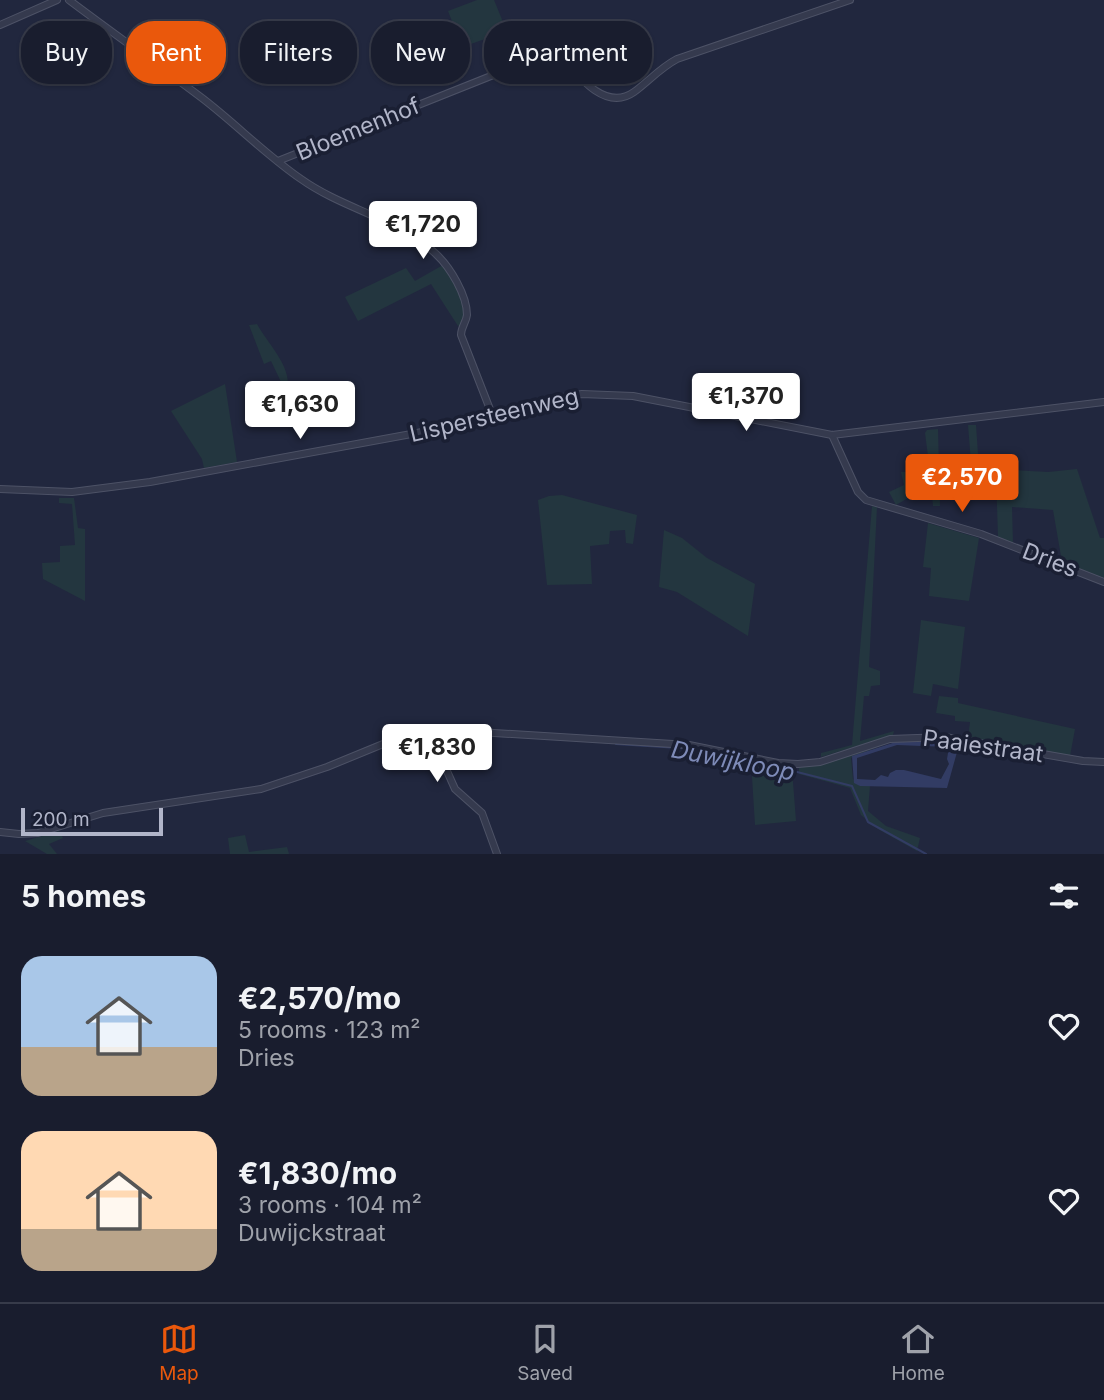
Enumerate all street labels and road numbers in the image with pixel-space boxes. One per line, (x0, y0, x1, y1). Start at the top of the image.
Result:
street label: Bloemenhof (292, 91, 424, 166)
street label: Lispersteenweg (407, 382, 581, 448)
street label: Dries (1018, 537, 1082, 583)
street label: Paaiestraat (921, 724, 1045, 768)

